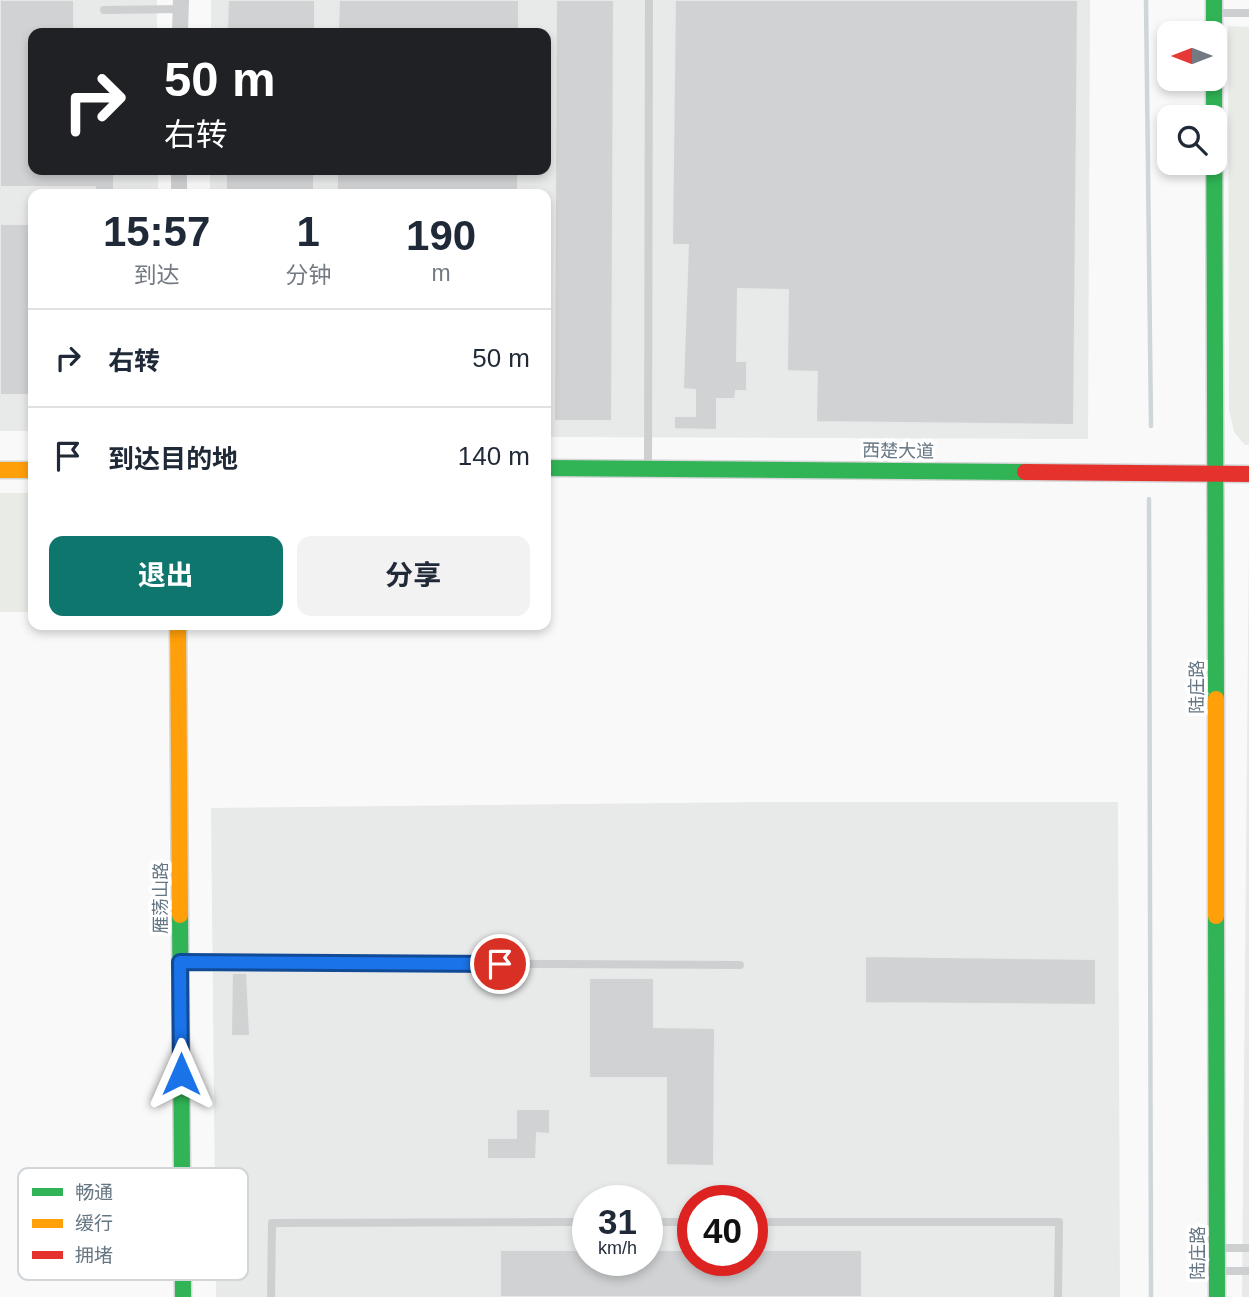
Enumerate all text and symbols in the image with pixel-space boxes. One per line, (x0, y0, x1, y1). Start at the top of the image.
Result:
north arrow (1157, 21, 1227, 91)
map controls (1157, 21, 1227, 175)
text: 50 m (164, 52, 276, 106)
icon: right (49, 56, 140, 147)
button: search (1157, 105, 1227, 175)
text: 右转 (164, 117, 228, 153)
text: 15:57 (103, 208, 210, 255)
text: 1 (296, 208, 320, 255)
text: 190 (406, 212, 476, 259)
text: m (432, 260, 451, 286)
text: 到达 (134, 262, 180, 288)
text: 分钟 (285, 262, 331, 288)
icon: right (49, 339, 87, 377)
text: 50 m (472, 343, 530, 373)
text: 右转 (108, 346, 160, 376)
icon: arrive (49, 437, 87, 475)
street label: 西楚大道 (862, 440, 934, 462)
text: 140 m (458, 441, 530, 471)
text: 到达目的地 (108, 444, 238, 474)
button: 退出 (49, 536, 283, 616)
button: 分享 (297, 536, 530, 616)
street label: 陆庄路 (1187, 660, 1207, 714)
street label: 雁荡山路 (151, 862, 171, 934)
pin (470, 934, 530, 994)
icon: arrive (481, 945, 519, 983)
position arrow (144, 1037, 218, 1111)
legend (18, 1168, 248, 1280)
text: 畅通 (75, 1182, 113, 1203)
speed limit sign: 40 (677, 1185, 768, 1276)
text: 31 (598, 1202, 637, 1241)
text: 缓行 (75, 1213, 113, 1234)
street label: 陆庄路 (1188, 1226, 1208, 1280)
text: km/h (598, 1238, 637, 1258)
text: 拥堵 (75, 1245, 113, 1266)

